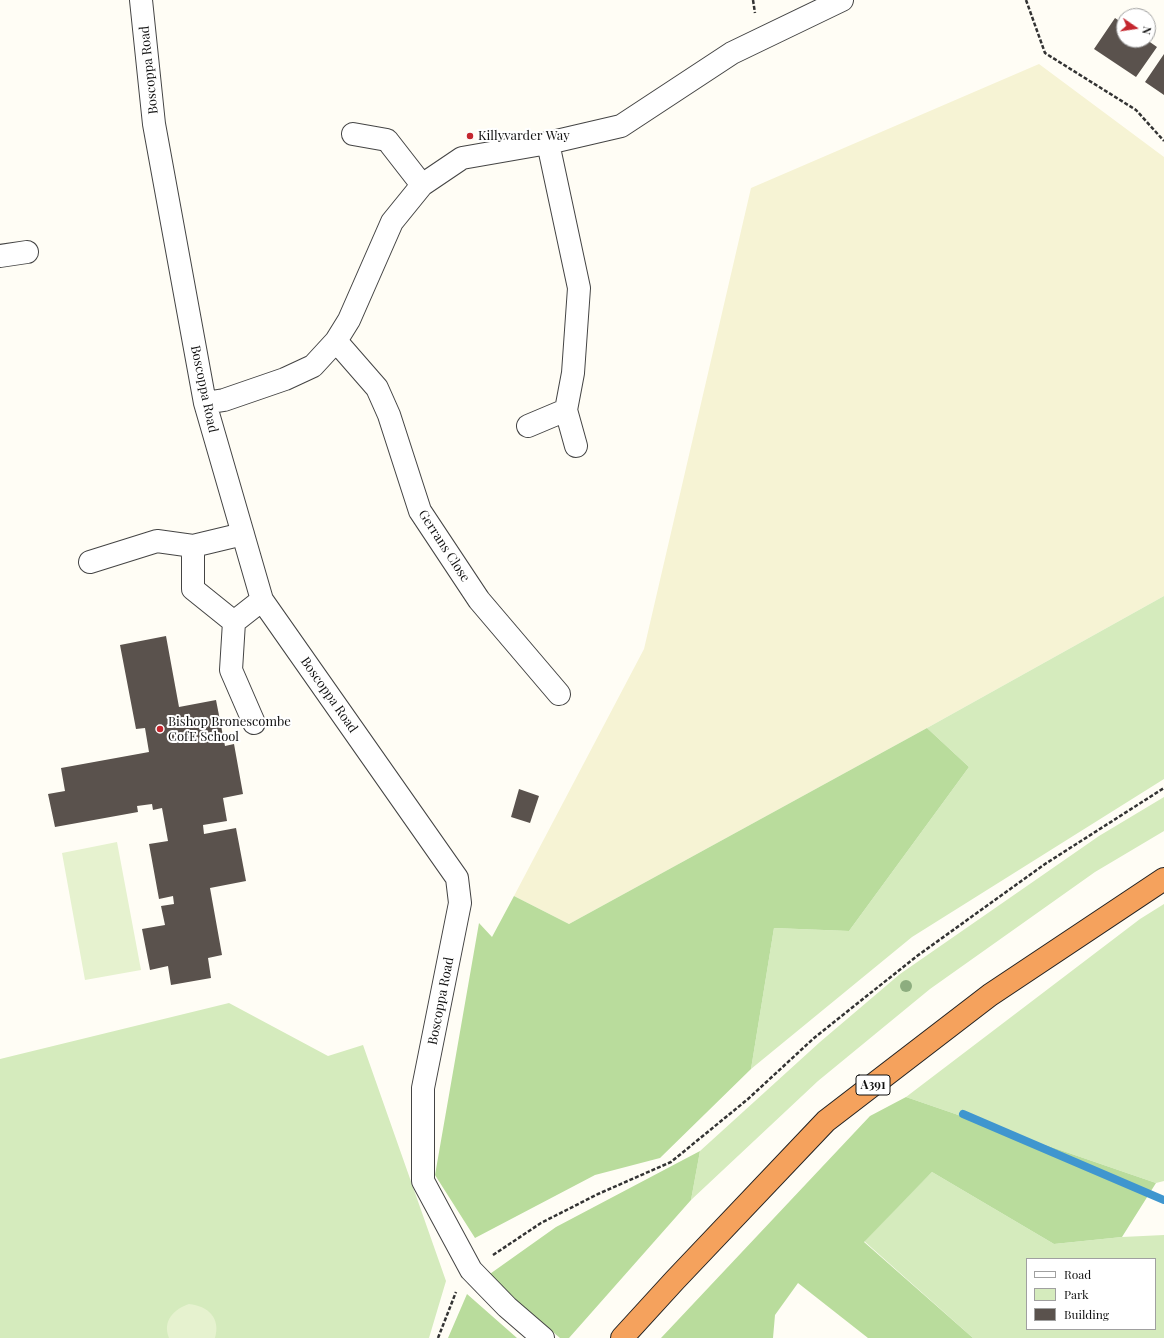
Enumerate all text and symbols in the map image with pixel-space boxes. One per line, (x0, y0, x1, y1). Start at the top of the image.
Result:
north arrow (1116, 8, 1156, 48)
street label: Boscoppa Road (137, 25, 161, 115)
text: N (1139, 25, 1155, 36)
place label: Killyvarder Way (478, 128, 570, 144)
marker: Killyvarder Way (465, 131, 475, 141)
street label: Boscoppa Road (187, 344, 221, 434)
street label: Gerrans Close (415, 507, 473, 585)
street label: Boscoppa Road (297, 654, 361, 736)
place label: Bishop Bronescombe CofE School (168, 714, 291, 745)
marker: Bishop Bronescombe CofE School (155, 724, 165, 734)
street label: Boscoppa Road (425, 956, 457, 1046)
road number: A391 (856, 1075, 890, 1095)
legend (1026, 1258, 1156, 1330)
text: Road (1064, 1266, 1091, 1282)
text: Park (1064, 1286, 1089, 1302)
text: Building (1064, 1306, 1109, 1322)

